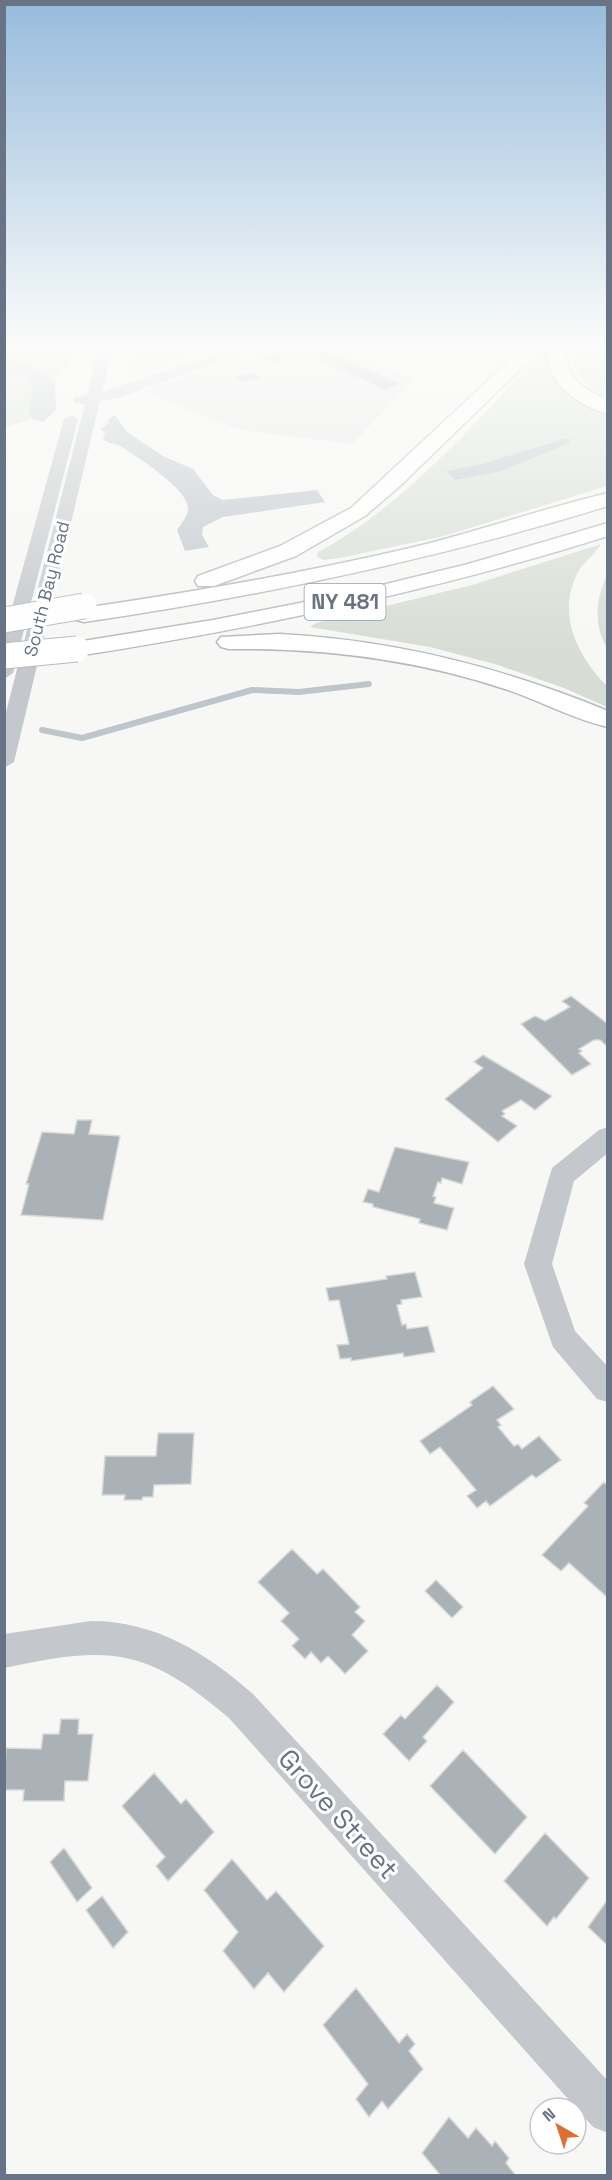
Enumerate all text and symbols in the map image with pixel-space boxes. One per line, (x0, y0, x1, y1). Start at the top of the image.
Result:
street label: South Bay Road (19, 519, 74, 659)
road number: NY 481 (304, 584, 386, 620)
street label: Grove Street (271, 1741, 406, 1886)
north arrow (528, 2096, 588, 2156)
text: N (538, 2103, 560, 2126)

